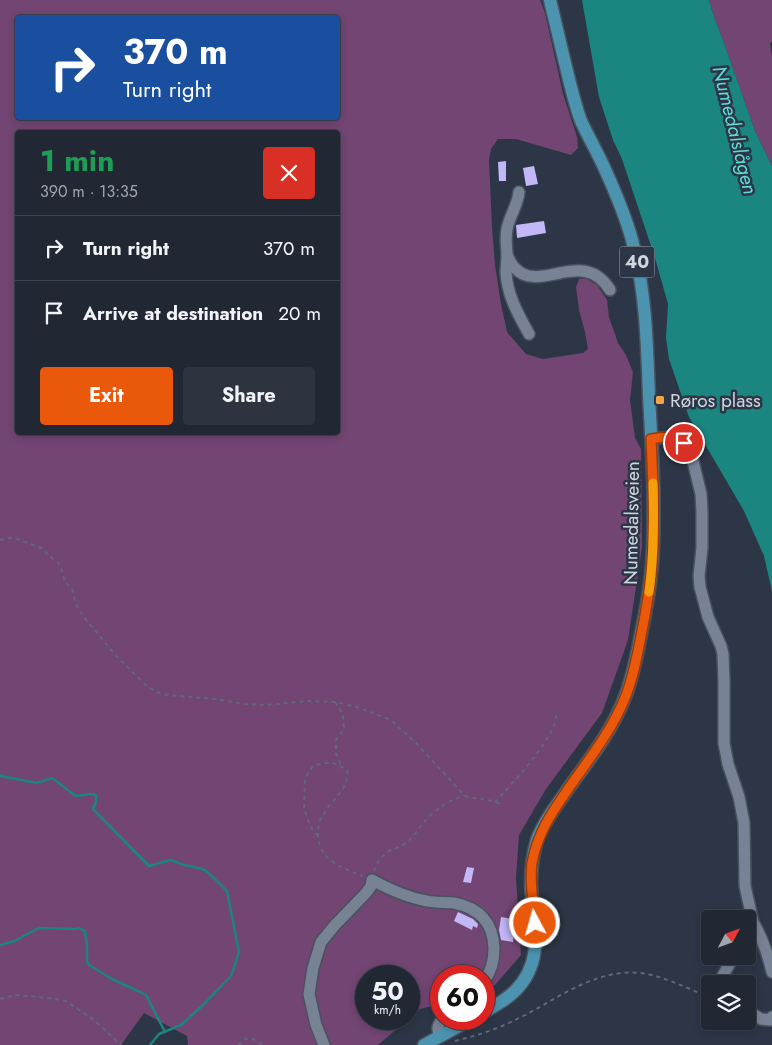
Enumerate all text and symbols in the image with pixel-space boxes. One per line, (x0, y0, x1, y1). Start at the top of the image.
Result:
text: 370 m (123, 27, 228, 77)
icon: right (40, 35, 105, 100)
water label: Numedalslågen (705, 63, 764, 197)
text: Turn right (123, 73, 211, 105)
text: 1 min (40, 139, 114, 182)
button: close (263, 147, 315, 199)
text: 390 m · 13:35 (40, 180, 138, 203)
icon: right (40, 234, 68, 262)
text: Turn right (83, 235, 169, 262)
text: 370 m (263, 235, 315, 262)
road number: 40 (620, 246, 654, 278)
icon: arrive (40, 299, 68, 327)
text: Arrive at destination (83, 300, 263, 327)
text: 20 m (278, 300, 321, 327)
button: Exit (40, 367, 173, 425)
button: Share (183, 367, 315, 425)
place label: Røros plass (670, 387, 761, 414)
marker: Røros plass (654, 394, 666, 406)
pin (663, 422, 705, 464)
icon: arrive (670, 429, 698, 457)
street label: Numedalsveien (617, 461, 646, 585)
position arrow (508, 896, 560, 948)
north arrow (701, 910, 756, 965)
map controls (701, 910, 756, 1030)
speed limit sign: 60 (430, 965, 495, 1030)
text: 50 (371, 973, 404, 1009)
button: layers (701, 975, 756, 1030)
text: km/h (374, 1001, 401, 1019)

